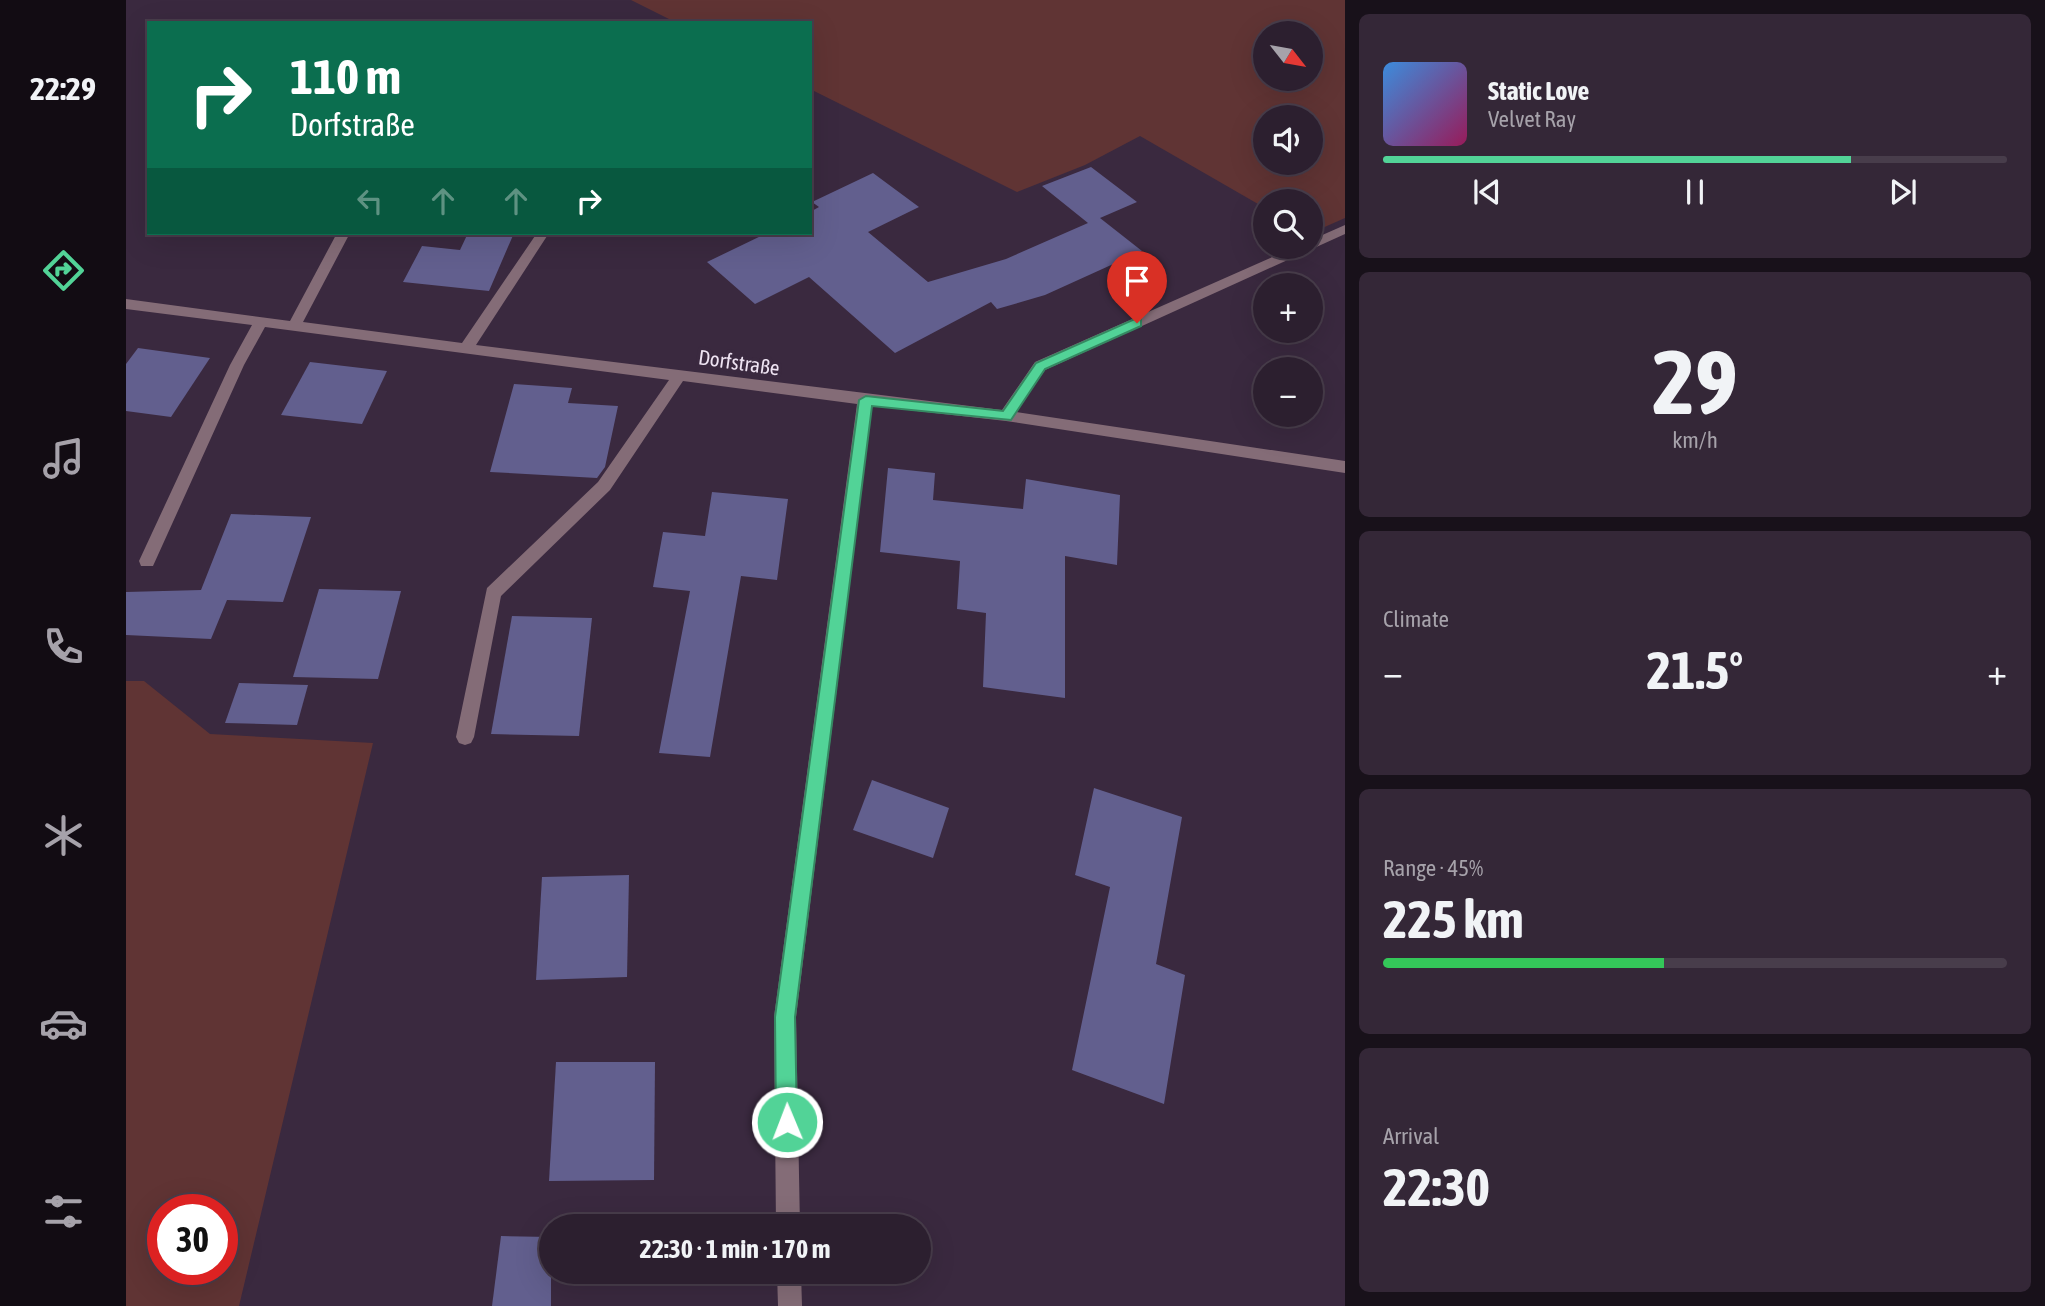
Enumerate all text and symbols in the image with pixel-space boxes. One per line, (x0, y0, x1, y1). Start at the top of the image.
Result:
north arrow (1253, 21, 1323, 91)
map controls (1253, 21, 1323, 427)
text: 110 m (290, 48, 401, 104)
icon: right (175, 49, 266, 140)
text: 22:29 (30, 70, 96, 107)
text: Static Love (1488, 76, 1589, 106)
button: sound (1253, 105, 1323, 175)
text: Dorfstraße (290, 106, 415, 143)
text: Velvet Ray (1488, 106, 1576, 132)
icon: previous (1468, 173, 1506, 211)
icon: pause (1676, 173, 1714, 211)
icon: next (1884, 173, 1922, 211)
icon: left (351, 182, 389, 220)
icon: ahead (424, 182, 462, 220)
icon: ahead (497, 182, 535, 220)
icon: right (570, 182, 608, 220)
button: search (1253, 189, 1323, 259)
icon: directions (39, 246, 88, 295)
pin (1107, 251, 1167, 323)
icon: arrive (1118, 262, 1156, 300)
button: + (1253, 273, 1323, 343)
text: 29 (1652, 329, 1738, 433)
street label: Dorfstraße (697, 344, 781, 380)
button: − (1253, 357, 1323, 427)
text: km/h (1672, 427, 1718, 453)
icon: music (39, 434, 88, 483)
text: Climate (1383, 606, 1449, 632)
icon: phone (39, 622, 88, 671)
text: 21.5° (1647, 640, 1743, 700)
text: − (1383, 650, 1403, 693)
text: + (1987, 650, 2007, 693)
icon: climate (39, 811, 88, 860)
text: Range · 45% (1383, 855, 1483, 881)
text: 225 km (1383, 889, 1524, 949)
icon: car (39, 999, 88, 1048)
position arrow (750, 1085, 824, 1159)
text: Arrival (1383, 1123, 1439, 1149)
text: 22:30 (1383, 1157, 1490, 1217)
icon: filters (39, 1187, 88, 1236)
speed limit sign: 30 (147, 1194, 238, 1285)
text: 22:30 · 1 min · 170 m (640, 1234, 830, 1264)

